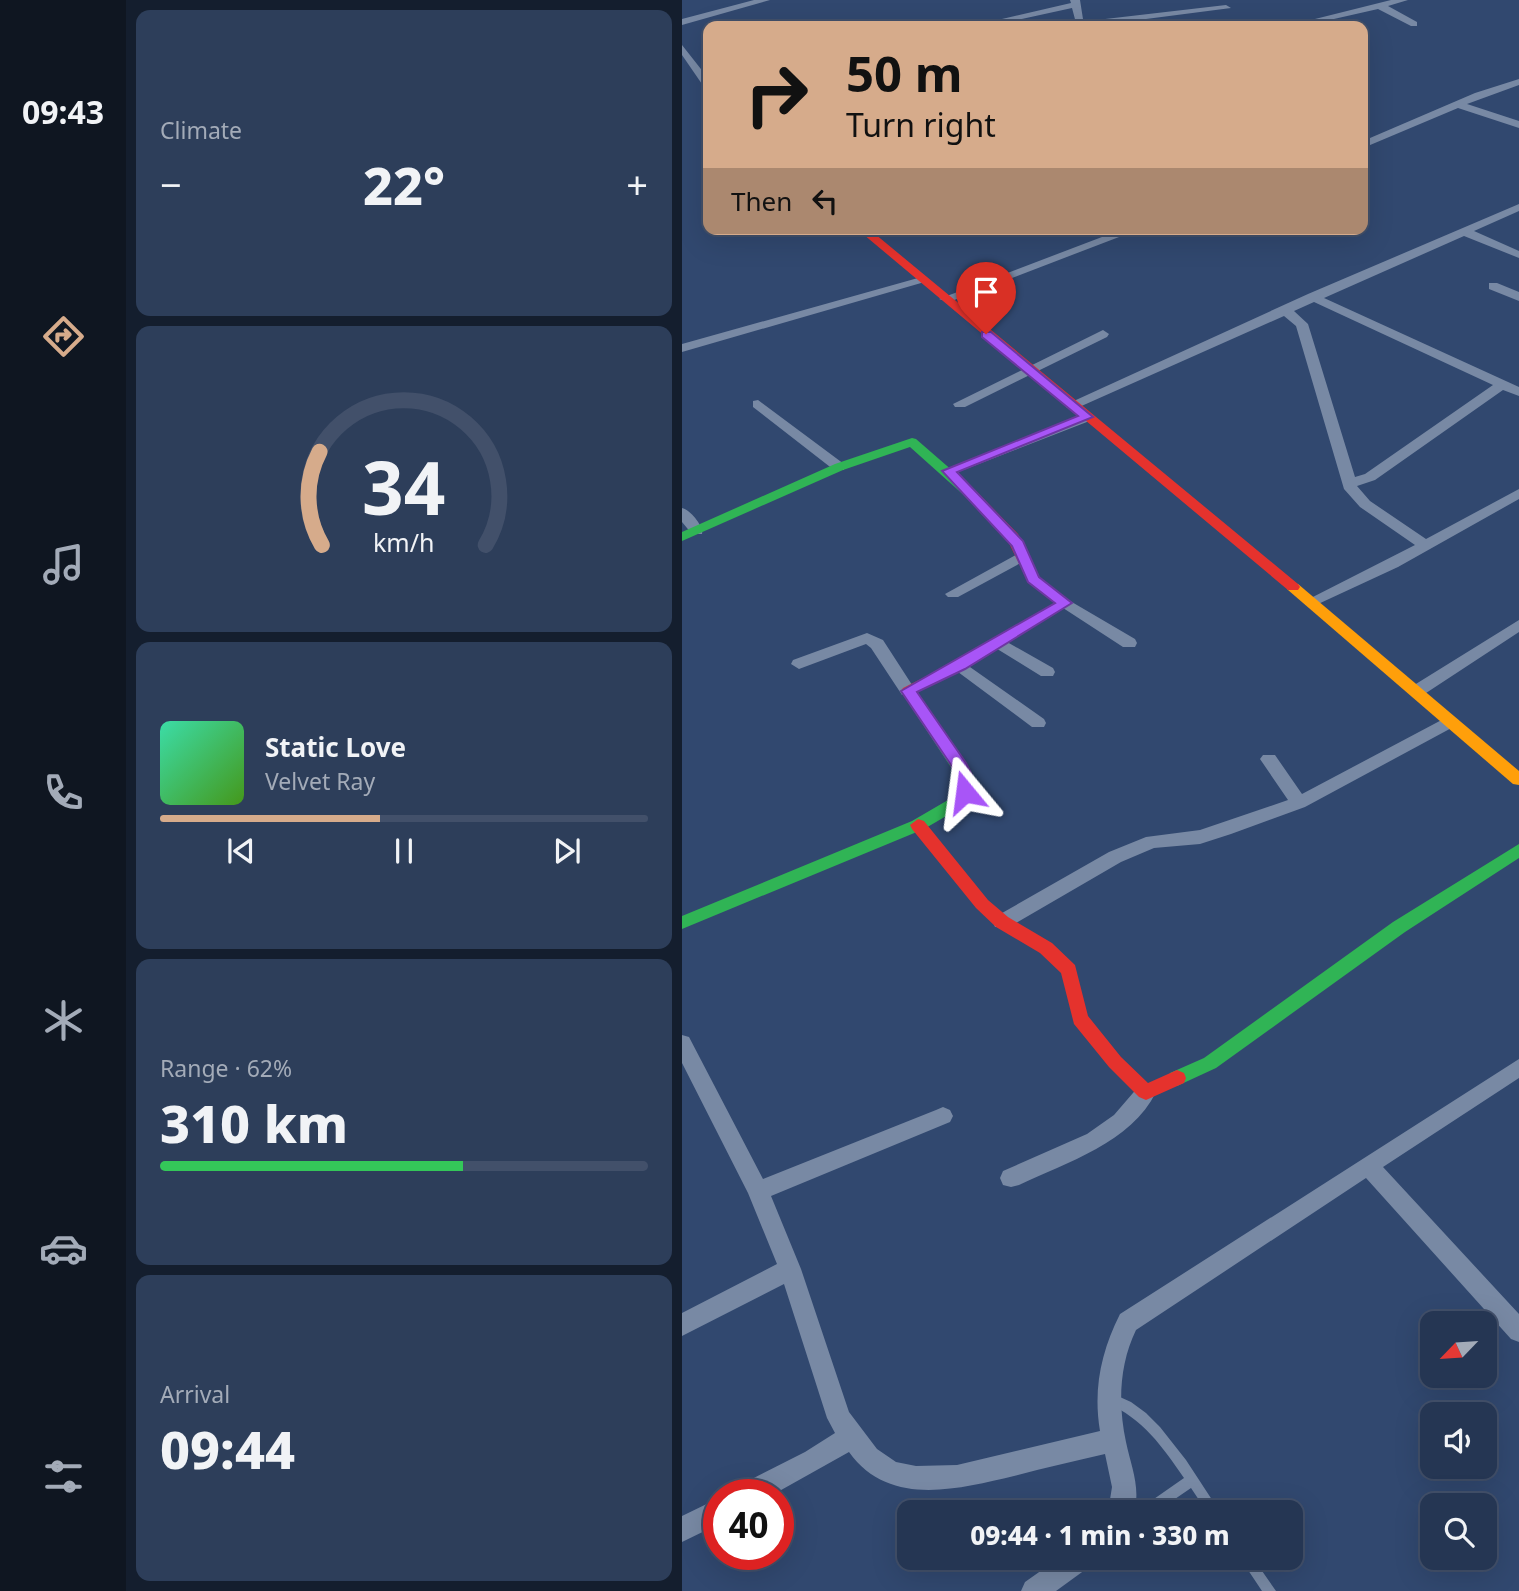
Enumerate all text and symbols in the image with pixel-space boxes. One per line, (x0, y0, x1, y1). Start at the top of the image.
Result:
text: 50 m (846, 40, 963, 106)
icon: right (731, 49, 822, 140)
text: 09:43 (22, 90, 104, 133)
text: Turn right (846, 103, 996, 146)
text: Climate (160, 114, 242, 146)
text: 22° (363, 149, 445, 220)
text: − (160, 158, 182, 210)
text: + (626, 158, 648, 210)
icon: left (806, 182, 844, 220)
text: Then (731, 183, 792, 219)
pin (956, 262, 1016, 334)
icon: arrive (967, 273, 1005, 311)
icon: directions (39, 312, 88, 361)
text: 34 (362, 438, 446, 537)
text: km/h (373, 525, 435, 559)
icon: music (39, 540, 88, 589)
text: Static Love (265, 729, 406, 765)
position arrow (928, 755, 1002, 829)
text: Velvet Ray (265, 765, 375, 797)
icon: phone (39, 768, 88, 817)
icon: previous (222, 832, 260, 870)
icon: pause (385, 832, 423, 870)
icon: next (548, 832, 586, 870)
icon: climate (39, 996, 88, 1045)
text: Range · 62% (160, 1052, 292, 1084)
text: 310 km (160, 1087, 348, 1158)
icon: car (39, 1224, 88, 1273)
north arrow (1420, 1311, 1498, 1388)
map controls (1420, 1311, 1497, 1570)
text: Arrival (160, 1378, 230, 1410)
button: sound (1420, 1402, 1497, 1479)
text: 09:44 (160, 1413, 295, 1484)
icon: filters (39, 1452, 88, 1501)
speed limit sign: 40 (703, 1479, 794, 1570)
button: search (1420, 1493, 1497, 1570)
text: 09:44 · 1 min · 330 m (970, 1517, 1230, 1553)

